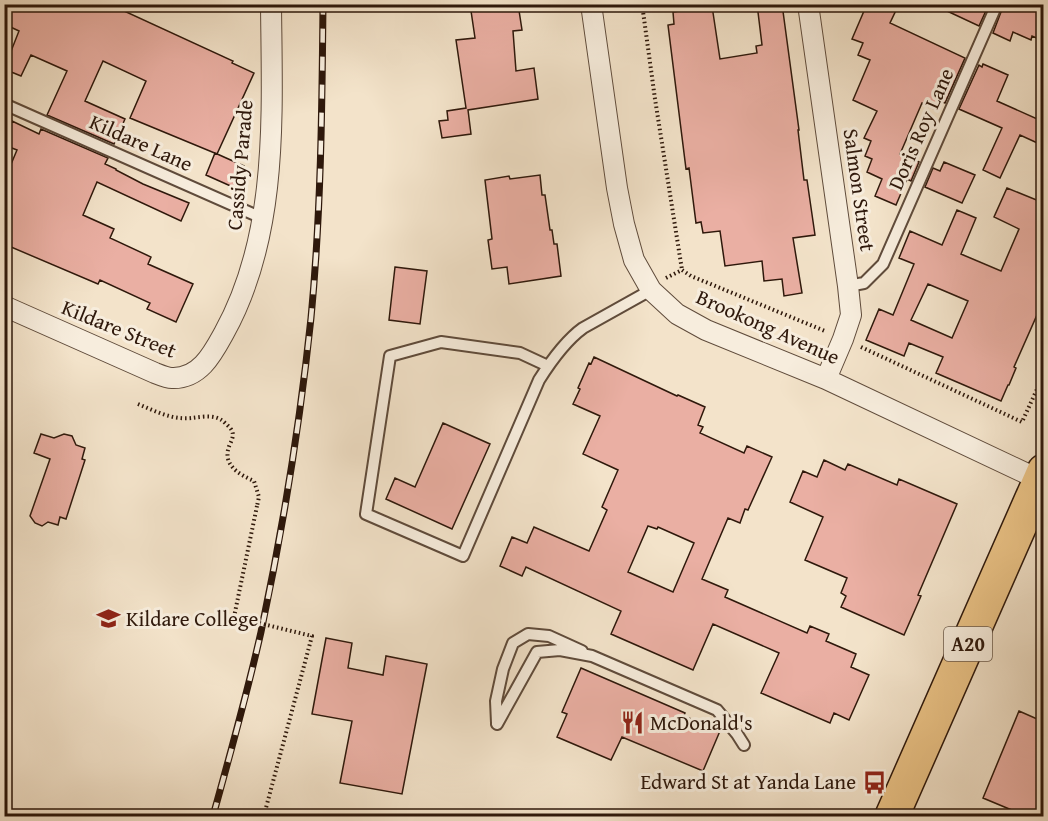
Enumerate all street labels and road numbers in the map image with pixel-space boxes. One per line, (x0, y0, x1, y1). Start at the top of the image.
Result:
street label: Doris Roy Lane (880, 63, 961, 195)
street label: Cassidy Parade (218, 98, 261, 231)
street label: Kildare Lane (85, 106, 198, 179)
street label: Salmon Street (836, 127, 884, 254)
street label: Brookong Avenue (692, 281, 845, 372)
street label: Kildare Street (57, 291, 182, 366)
road number: A20 (944, 627, 992, 661)

